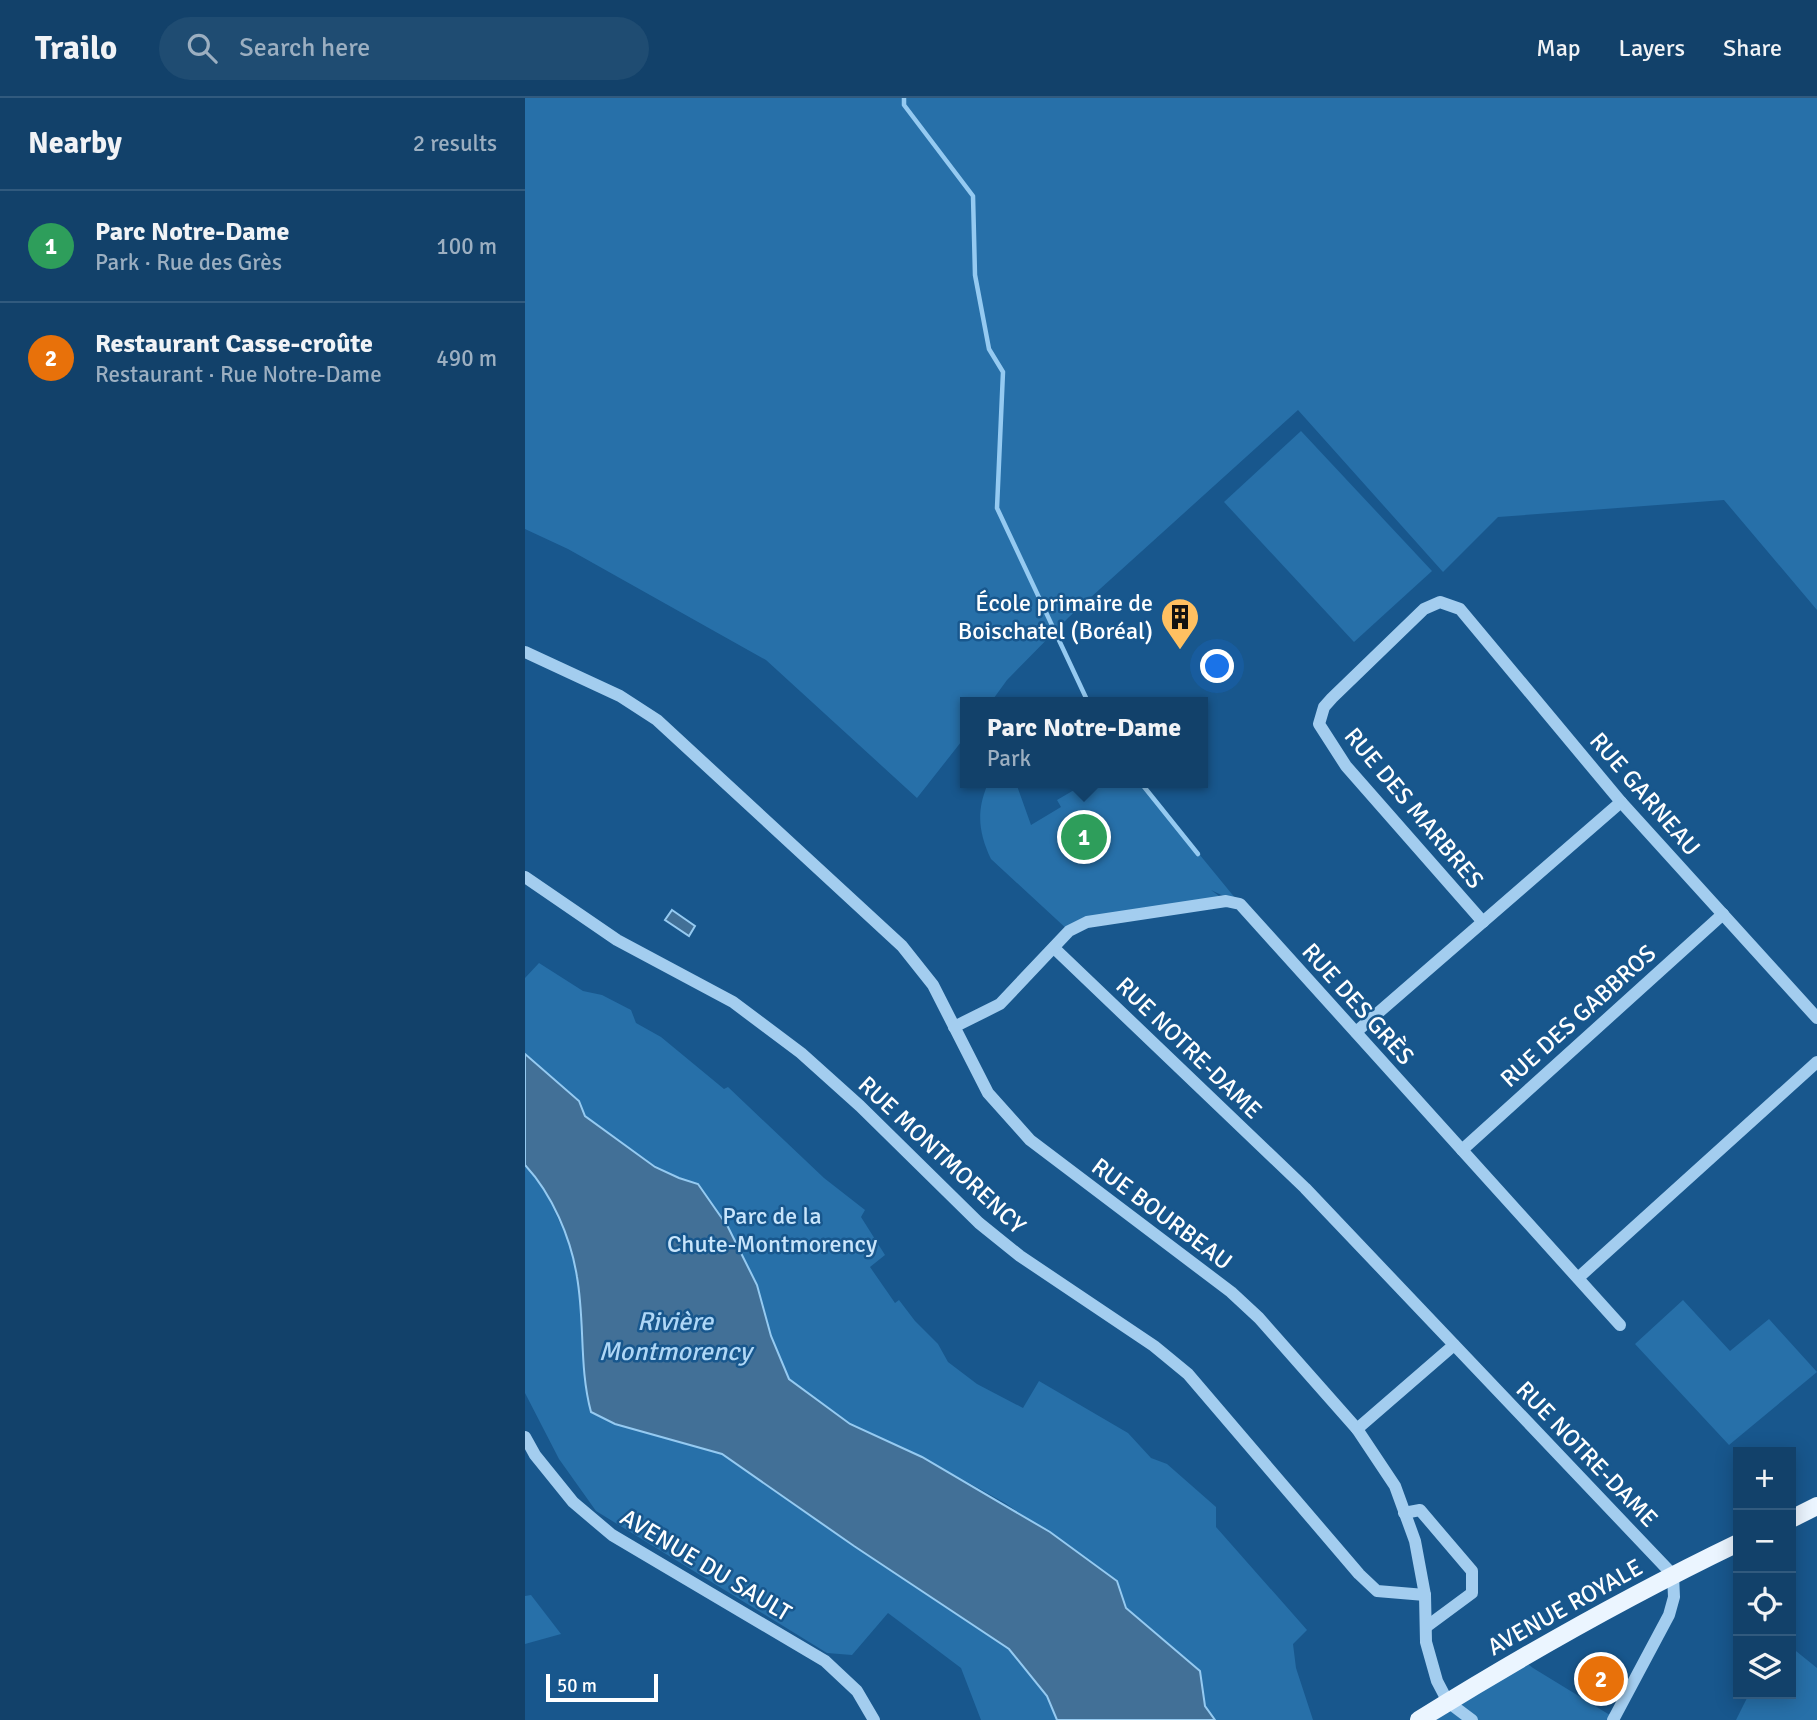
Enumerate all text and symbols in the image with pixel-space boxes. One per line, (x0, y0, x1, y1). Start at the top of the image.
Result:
search box (159, 17, 649, 80)
text: Trailo (35, 28, 117, 69)
icon: search (183, 29, 221, 67)
text: Search here (239, 32, 370, 64)
text: Map (1536, 33, 1581, 63)
text: Layers (1619, 33, 1685, 63)
text: Share (1723, 33, 1782, 63)
text: Nearby (28, 125, 122, 162)
text: 2 results (413, 129, 497, 158)
text: Parc Notre-Dame (95, 216, 289, 248)
text: 1 (45, 232, 57, 261)
text: 100 m (436, 232, 497, 261)
text: Park · Rue des Grès (95, 248, 282, 277)
text: Restaurant Casse-croûte (95, 328, 373, 360)
text: 2 (45, 344, 57, 373)
text: 490 m (436, 344, 497, 373)
text: Restaurant · Rue Notre-Dame (95, 360, 382, 389)
place label: École primaire de Boischatel (Boréal) (958, 588, 1153, 646)
building icon: École primaire de Boischatel (Boréal) (1159, 596, 1201, 651)
your location (1200, 649, 1234, 683)
popup (960, 697, 1208, 788)
text: Parc Notre-Dame (987, 712, 1181, 744)
street label: RUE DES MARBRES (1338, 721, 1490, 895)
street label: RUE GARNEAU (1583, 726, 1707, 862)
text: Park (987, 744, 1031, 773)
pin: 1 (1061, 811, 1107, 863)
street label: RUE DES GRÈS (1295, 937, 1421, 1071)
street label: RUE DES GABBROS (1494, 938, 1662, 1094)
street label: RUE NOTRE-DAME (1110, 971, 1268, 1125)
street label: RUE MONTMORENCY (852, 1070, 1032, 1240)
street label: RUE BOURBEAU (1086, 1151, 1238, 1277)
park label: Parc de la Chute-Montmorency (667, 1201, 877, 1259)
water label: Rivière Montmorency (599, 1306, 754, 1368)
street label: RUE NOTRE-DAME (1510, 1375, 1664, 1533)
map controls (1733, 1447, 1796, 1699)
button: + (1733, 1447, 1796, 1510)
street label: AVENUE DU SAULT (615, 1502, 797, 1628)
button: − (1733, 1510, 1796, 1573)
street label: AVENUE ROYALE (1482, 1552, 1648, 1662)
button: locate (1733, 1573, 1796, 1636)
button: layers (1733, 1636, 1796, 1699)
pin: 2 (1578, 1653, 1624, 1705)
scale bar (546, 1671, 658, 1703)
text: 50 m (557, 1674, 597, 1698)

